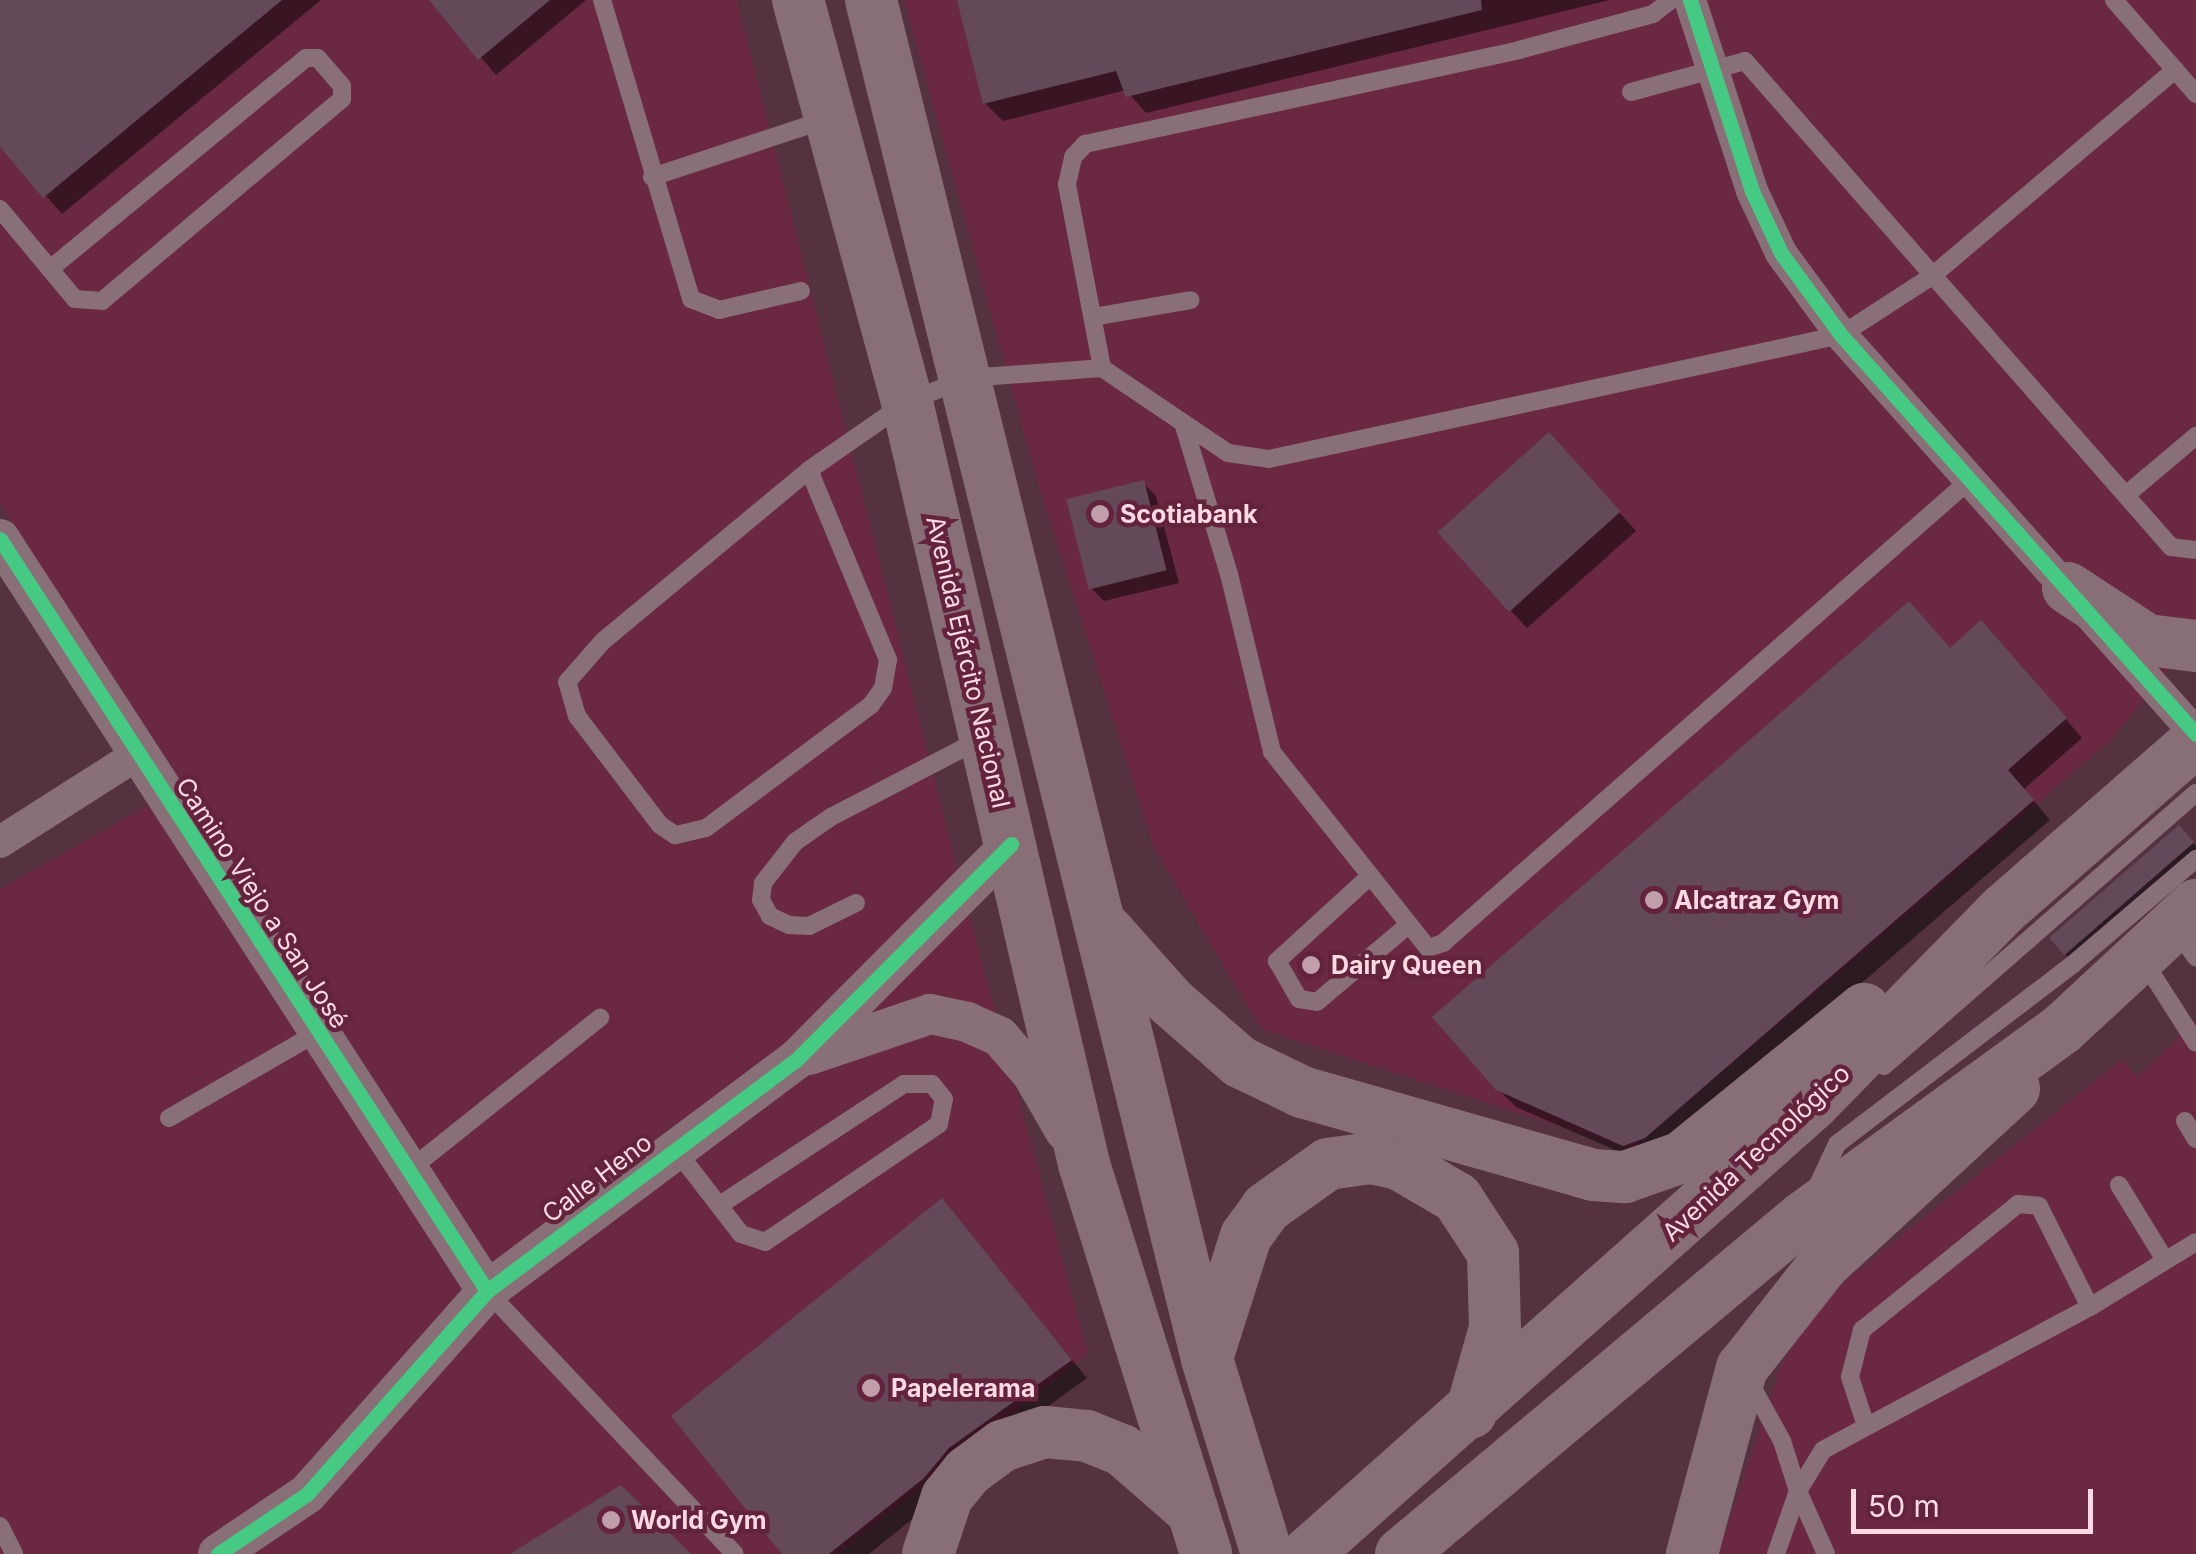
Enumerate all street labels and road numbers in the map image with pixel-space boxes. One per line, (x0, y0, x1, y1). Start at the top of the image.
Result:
street label: Avenida Ejército Nacional (920, 513, 1016, 811)
street label: Camino Viejo a San José (170, 772, 354, 1034)
street label: Avenida Tecnológico (1656, 1058, 1856, 1248)
street label: Calle Heno (536, 1127, 658, 1229)

